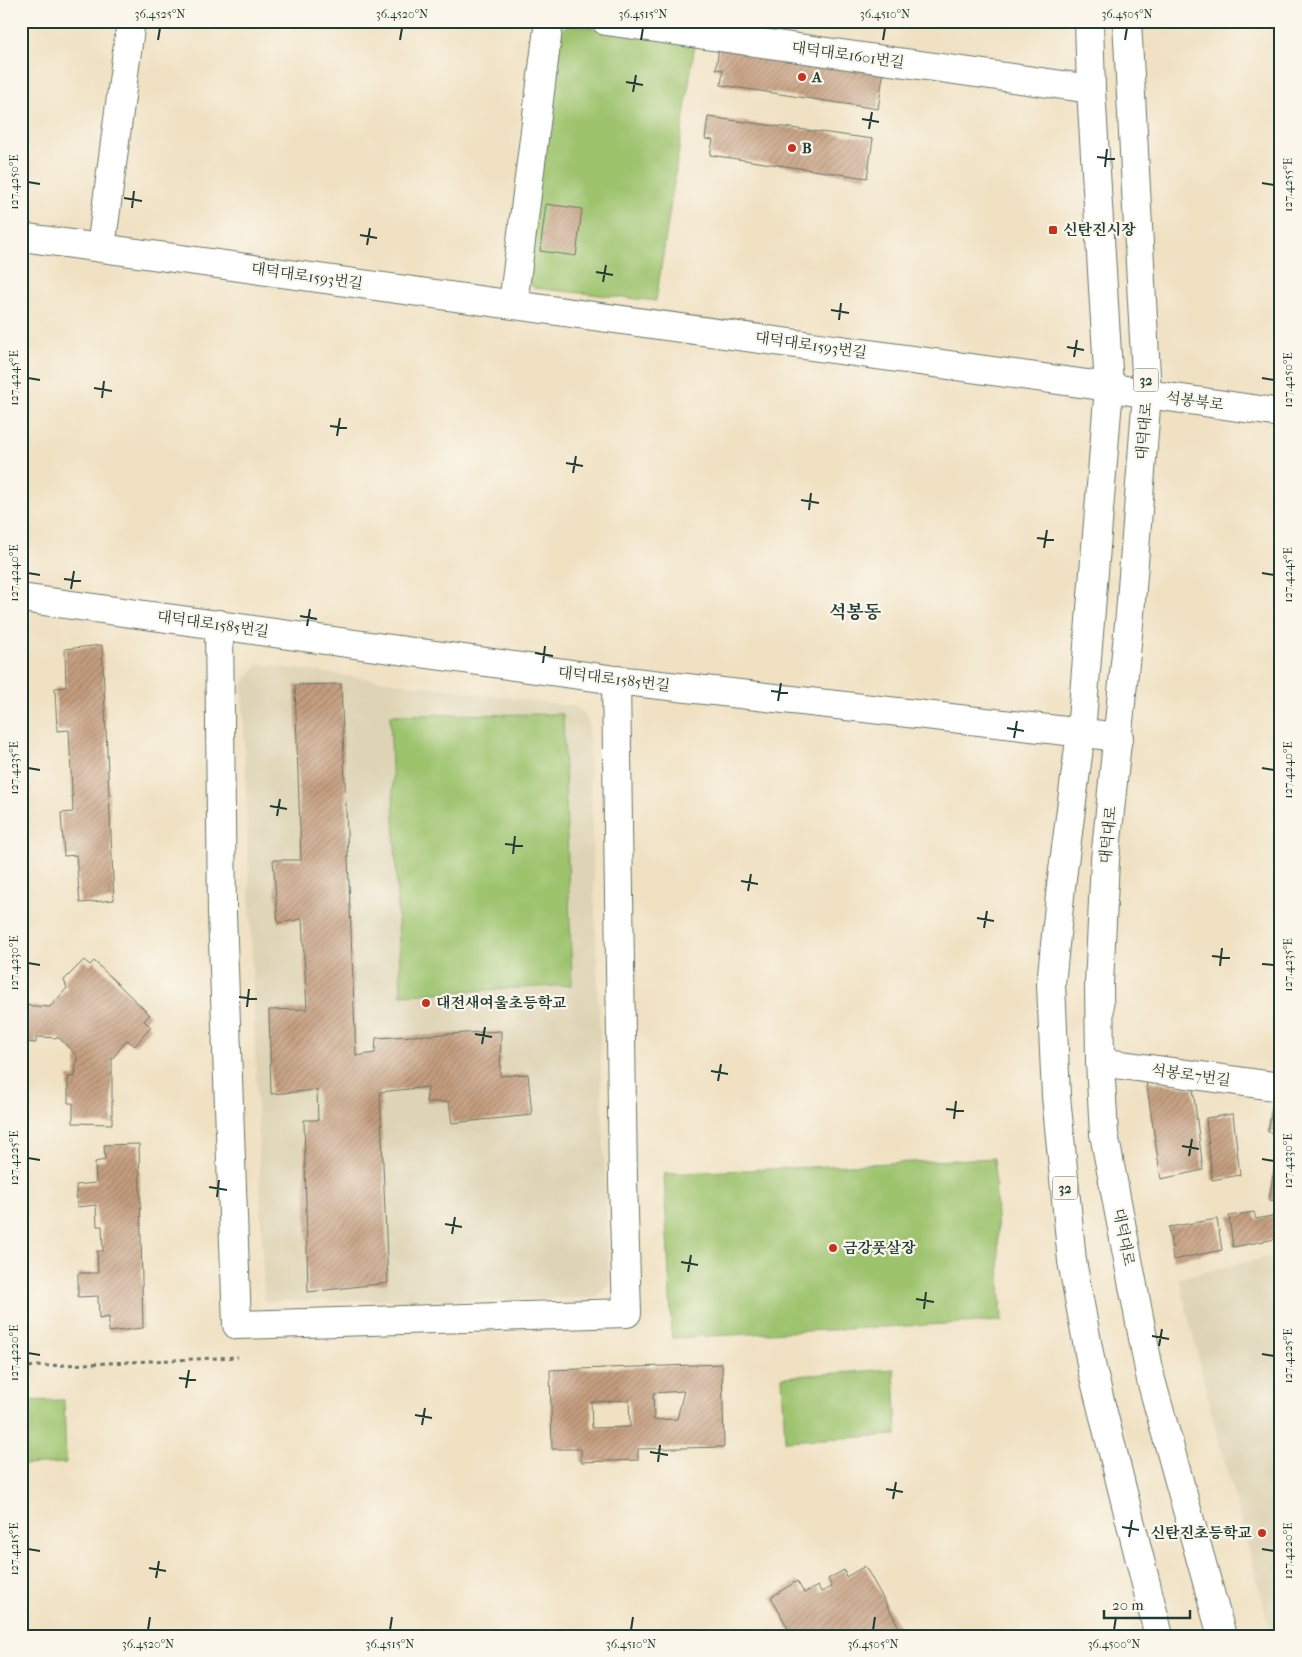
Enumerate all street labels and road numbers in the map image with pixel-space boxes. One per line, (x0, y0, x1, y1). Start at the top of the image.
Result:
street label: 대덕대로1601번길 (790, 38, 906, 72)
street label: 대덕대로1593번길 (250, 259, 364, 293)
street label: 대덕대로1593번길 (754, 328, 868, 362)
road number: 32 (1134, 368, 1158, 392)
street label: 석봉북로 (1165, 388, 1225, 414)
street label: 대덕대로 (1133, 401, 1156, 461)
street label: 대덕대로1585번길 (156, 607, 270, 641)
street label: 대덕대로1585번길 (557, 663, 671, 695)
street label: 대덕대로 (1096, 805, 1120, 865)
street label: 석봉로7번길 (1150, 1061, 1232, 1089)
road number: 32 (1052, 1176, 1078, 1200)
street label: 대덕대로 (1110, 1207, 1138, 1268)

